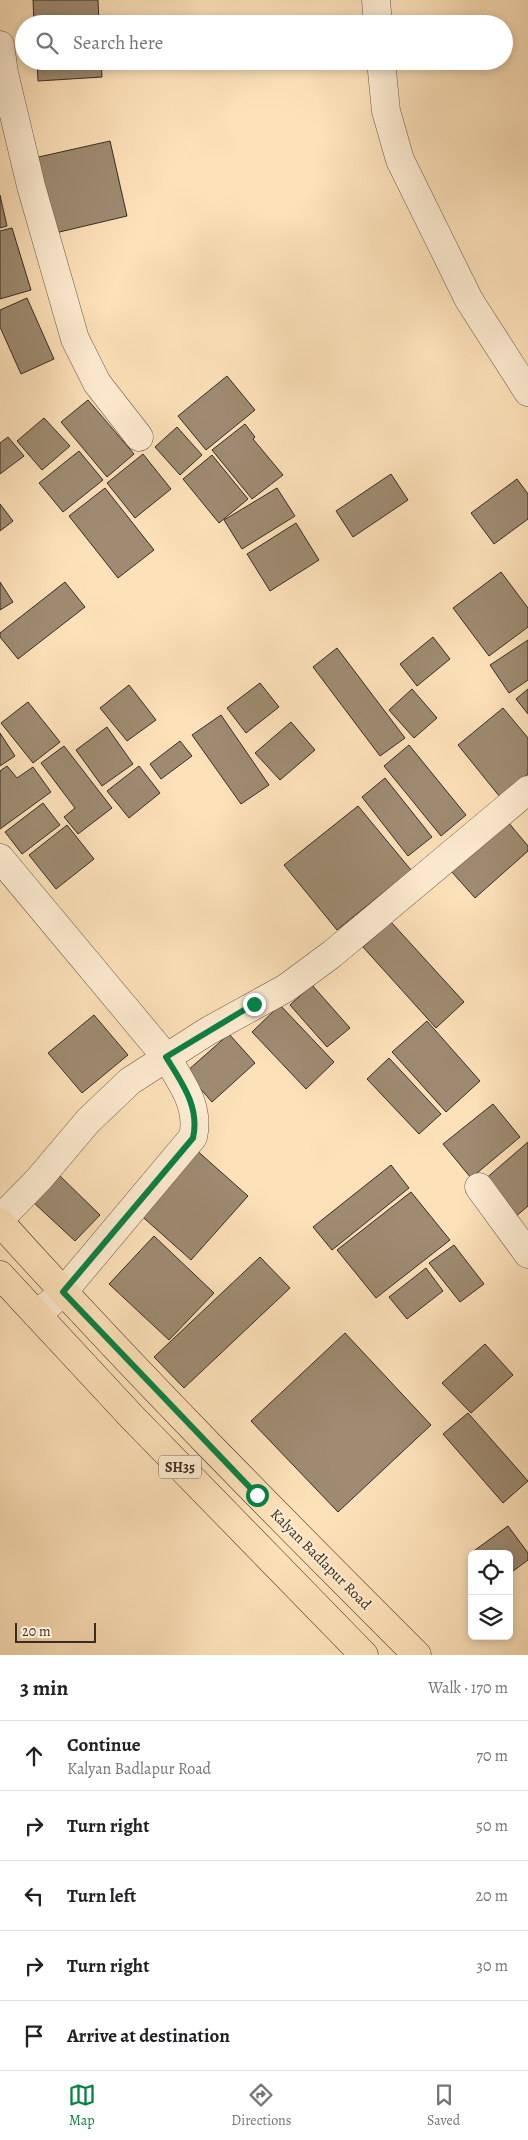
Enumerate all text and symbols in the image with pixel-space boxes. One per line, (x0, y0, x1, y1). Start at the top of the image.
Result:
search box (15, 15, 513, 70)
icon: search (33, 29, 61, 57)
text: Search here (73, 30, 163, 56)
route end (243, 993, 266, 1016)
road number: SH35 (159, 1455, 201, 1478)
route start (246, 1484, 269, 1507)
street label: Kalyan Badlapur Road (266, 1504, 377, 1615)
map controls (468, 1550, 513, 1640)
button: locate (468, 1550, 513, 1595)
button: layers (468, 1595, 513, 1640)
scale bar (15, 1620, 96, 1643)
text: 20 m (22, 1622, 51, 1641)
text: 3 min (20, 1674, 68, 1702)
text: Walk · 170 m (428, 1677, 508, 1699)
text: Continue (67, 1732, 141, 1758)
icon: ahead (20, 1742, 48, 1770)
text: 70 m (476, 1745, 508, 1767)
text: Kalyan Badlapur Road (67, 1758, 211, 1780)
icon: right (20, 1812, 48, 1840)
text: Turn right (67, 1813, 149, 1839)
text: 50 m (476, 1815, 508, 1837)
icon: left (20, 1882, 48, 1910)
text: Turn left (67, 1883, 136, 1909)
text: 20 m (475, 1885, 508, 1907)
icon: right (20, 1952, 48, 1980)
text: Turn right (67, 1953, 149, 1979)
text: 30 m (476, 1955, 508, 1977)
icon: arrive (20, 2022, 48, 2050)
text: Arrive at destination (67, 2023, 230, 2049)
tab: Map (68, 2081, 96, 2130)
tab: Directions (231, 2081, 291, 2130)
tab: Saved (427, 2081, 460, 2130)

